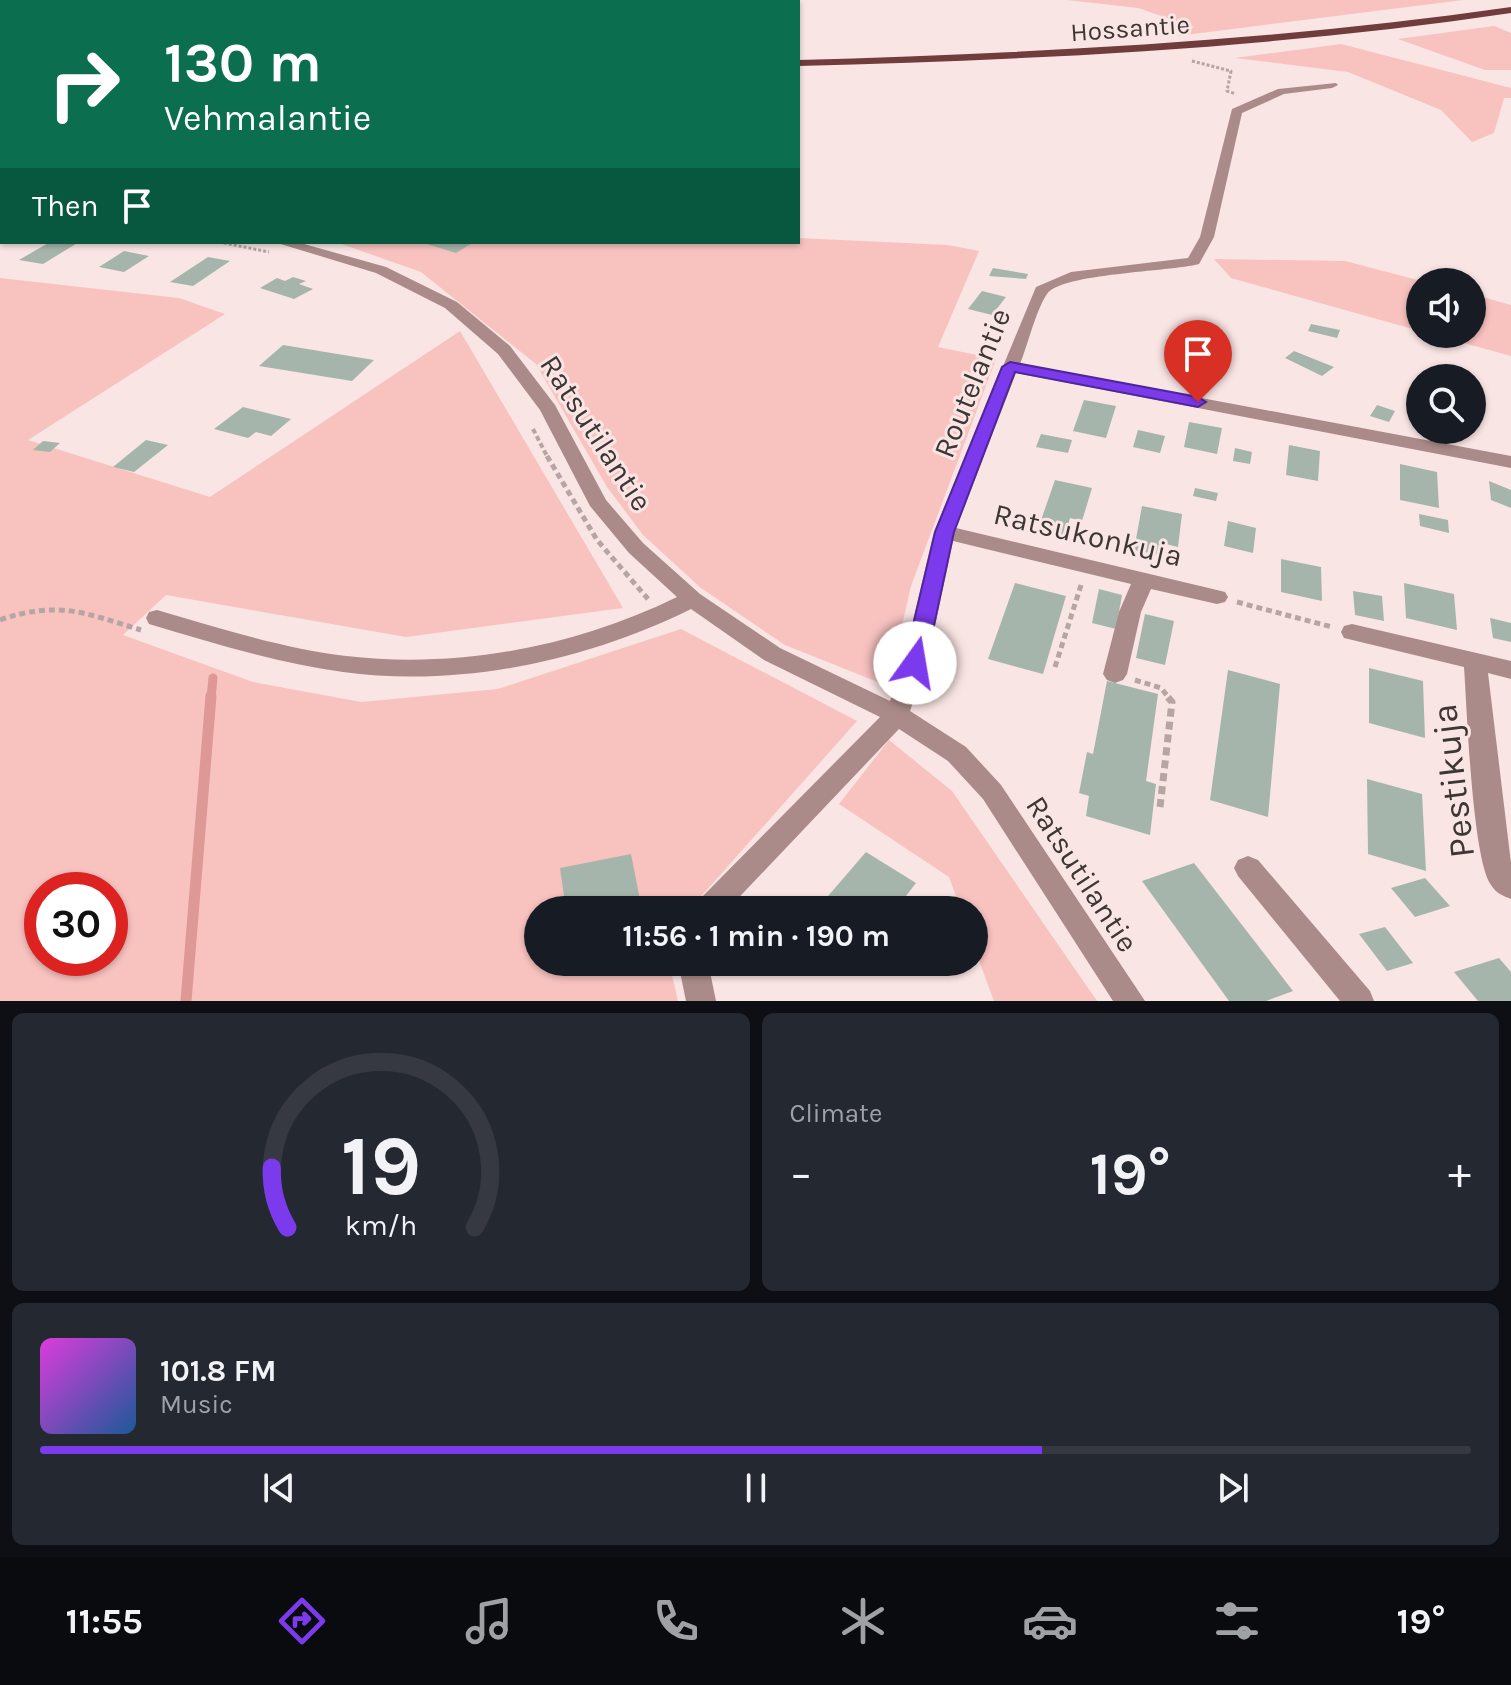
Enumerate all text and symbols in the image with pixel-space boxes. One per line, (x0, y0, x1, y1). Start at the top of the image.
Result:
street label: Hossantie (1069, 9, 1191, 48)
text: 130 m (164, 30, 322, 95)
icon: right (32, 32, 136, 136)
text: Vehmalantie (164, 97, 371, 139)
icon: arrive (115, 184, 159, 228)
text: Then (32, 188, 99, 224)
map controls (1406, 268, 1486, 444)
button: sound (1406, 268, 1486, 348)
street label: Routelantie (926, 303, 1018, 463)
pin (1164, 320, 1232, 402)
icon: arrive (1176, 332, 1220, 376)
street label: Ratsutilantie (532, 348, 660, 518)
button: search (1406, 364, 1486, 444)
street label: Ratsukonkuja (990, 496, 1186, 574)
position arrow (873, 621, 957, 705)
street label: Pestikuja (1423, 702, 1483, 860)
street label: Ratsutilantie (1018, 789, 1146, 959)
speed limit sign: 30 (24, 872, 128, 976)
text: 11:56 · 1 min · 190 m (622, 918, 890, 954)
text: Climate (790, 1098, 882, 1129)
text: 19 (341, 1118, 421, 1215)
text: 19° (1090, 1139, 1171, 1209)
text: − (790, 1148, 813, 1199)
text: + (1448, 1148, 1471, 1199)
text: km/h (345, 1209, 417, 1242)
text: 101.8 FM (160, 1353, 276, 1389)
text: Music (160, 1389, 233, 1420)
icon: previous (257, 1466, 301, 1510)
icon: pause (734, 1466, 778, 1510)
icon: next (1211, 1466, 1255, 1510)
icon: directions (274, 1593, 330, 1649)
icon: music (461, 1593, 517, 1649)
icon: phone (648, 1593, 704, 1649)
icon: climate (835, 1593, 891, 1649)
icon: car (1022, 1593, 1078, 1649)
icon: filters (1209, 1593, 1265, 1649)
text: 11:55 (66, 1600, 143, 1642)
text: 19° (1397, 1600, 1445, 1642)

